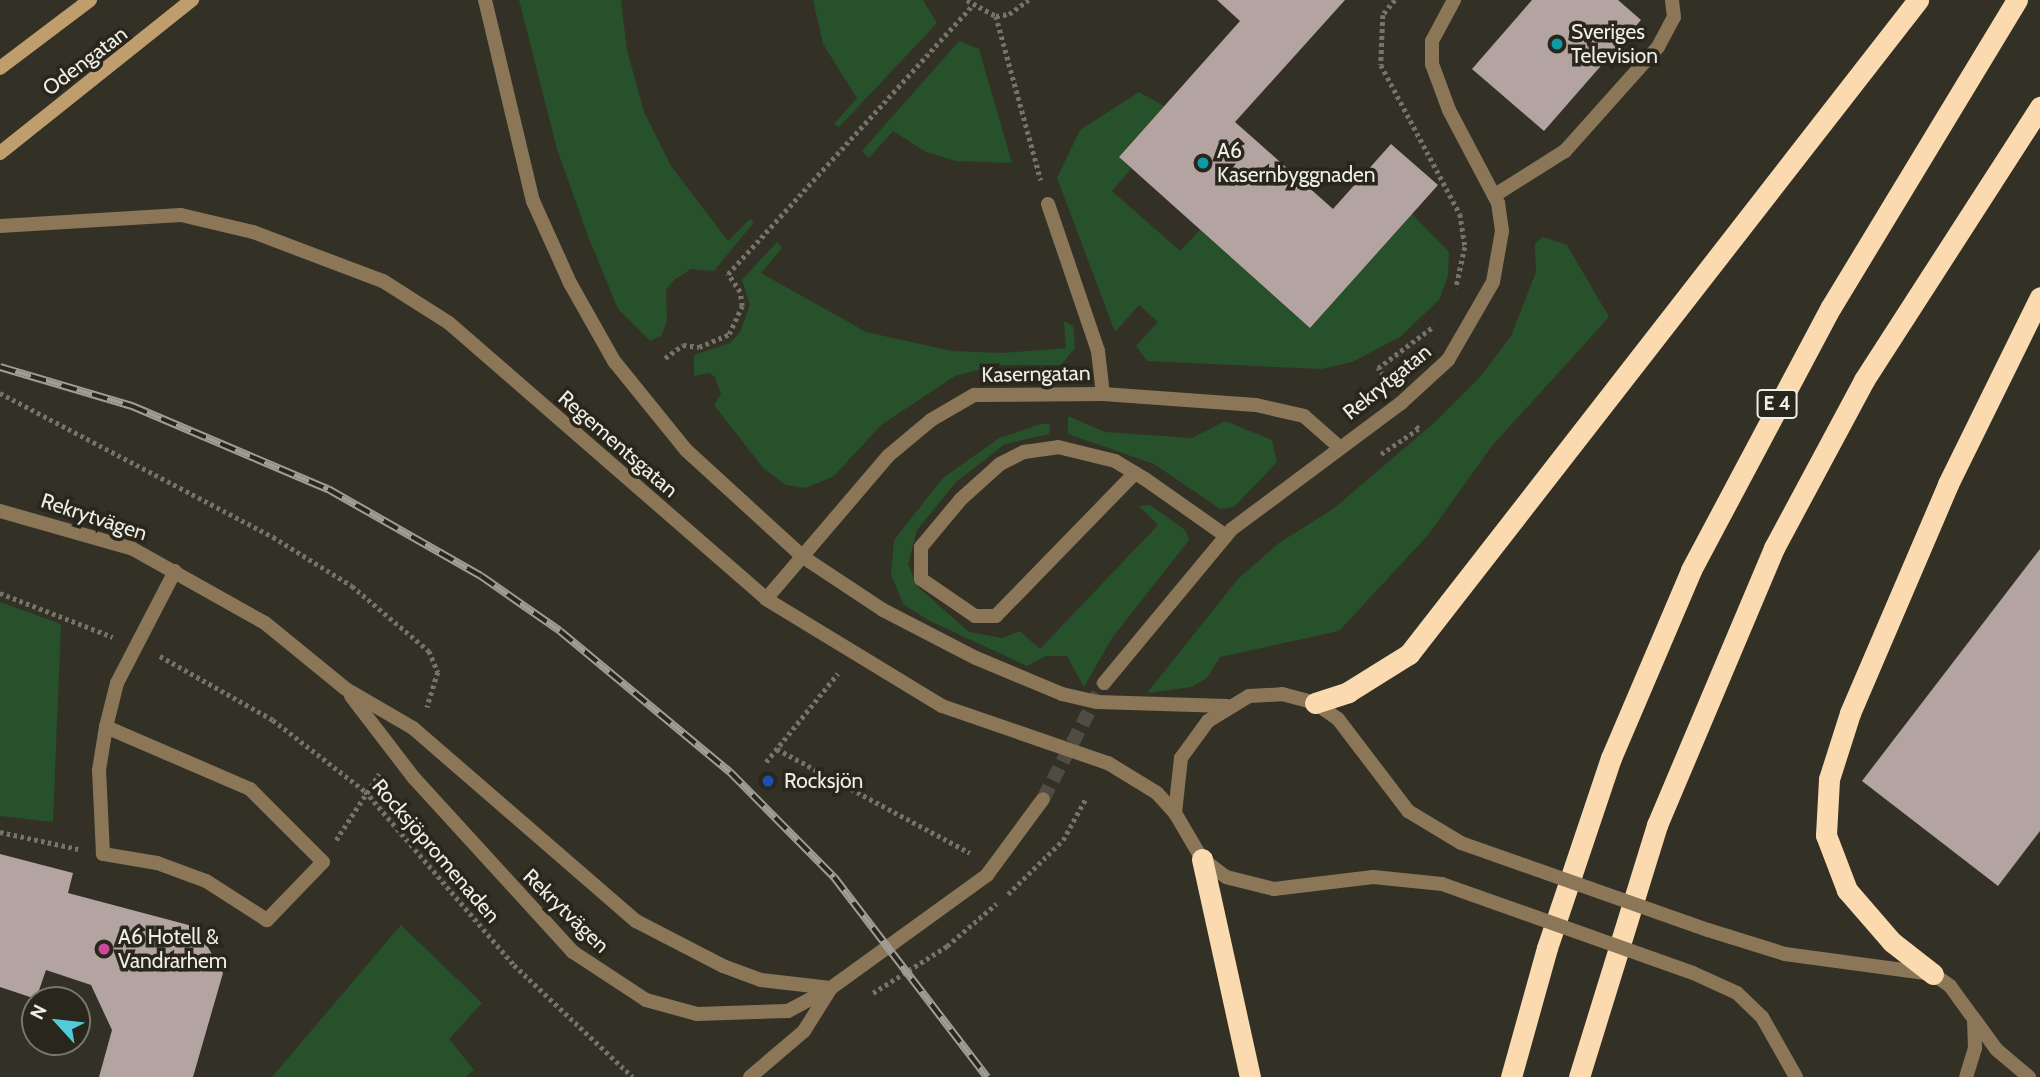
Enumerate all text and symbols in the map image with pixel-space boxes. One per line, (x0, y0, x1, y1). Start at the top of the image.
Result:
place label: Sveriges Television (1571, 19, 1658, 69)
street label: Odengatan (38, 21, 132, 101)
marker: Sveriges Television (1549, 36, 1565, 52)
place label: A6 Kasernbyggnaden (1217, 138, 1376, 188)
marker: A6 Kasernbyggnaden (1195, 155, 1211, 171)
street label: Rekrytgatan (1338, 339, 1436, 425)
street label: Kaserngatan (981, 360, 1091, 388)
street label: Regementsgatan (553, 385, 683, 503)
road number: E 4 (1756, 388, 1798, 420)
street label: Rekrytvägen (38, 488, 150, 546)
place label: Rocksjön (784, 768, 863, 794)
marker: Rocksjön (758, 771, 778, 791)
street label: Rocksjöpromenaden (367, 774, 505, 928)
street label: Rekrytvägen (518, 864, 614, 958)
place label: A6 Hotell & Vandrarhem (118, 924, 227, 974)
marker: A6 Hotell & Vandrarhem (96, 941, 112, 957)
north arrow (21, 986, 91, 1056)
text: N (25, 1001, 52, 1023)

